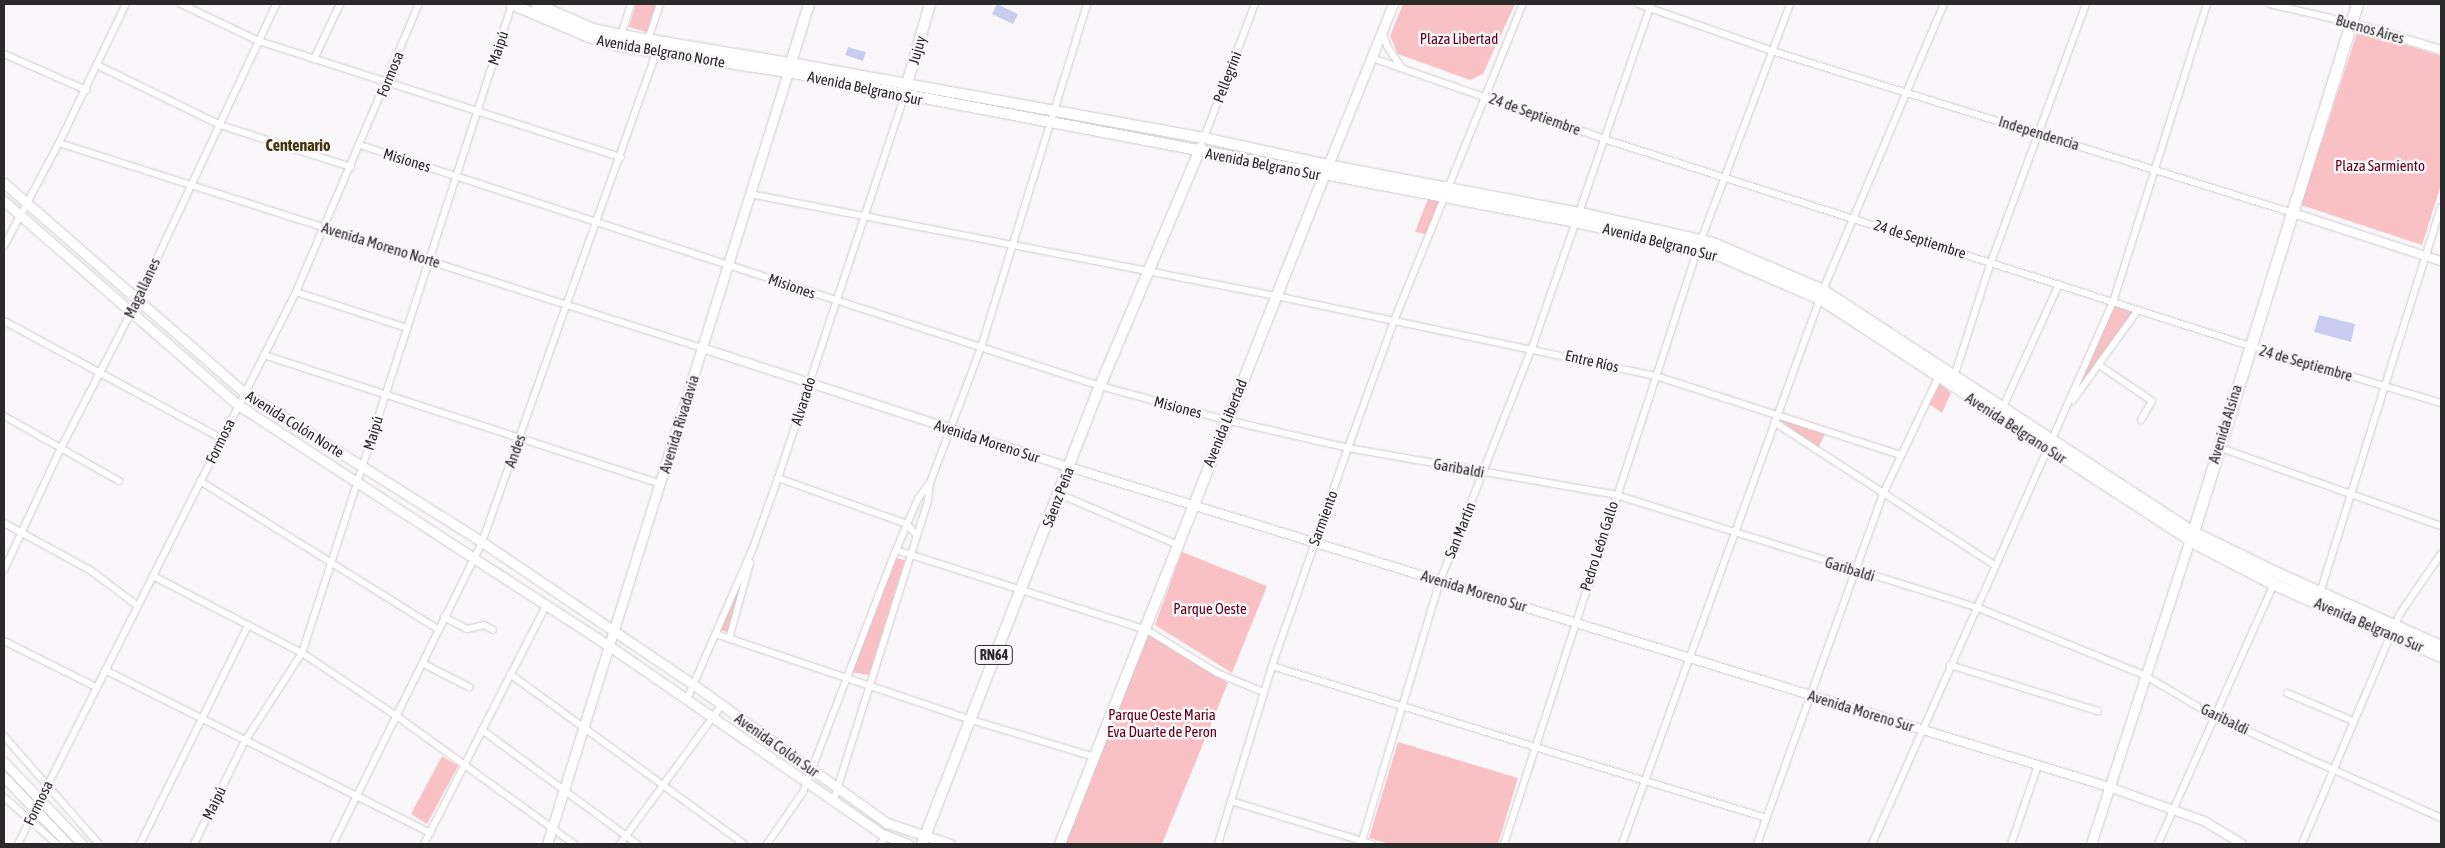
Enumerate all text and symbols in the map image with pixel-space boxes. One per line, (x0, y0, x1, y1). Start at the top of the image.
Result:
street label: Buenos Aires (2334, 11, 2406, 47)
street label: Maipú (484, 29, 512, 67)
park label: Plaza Libertad (1420, 30, 1498, 48)
street label: Avenida Belgrano Norte (596, 31, 726, 71)
street label: Jujuy (904, 34, 930, 66)
street label: Formosa (373, 49, 407, 99)
street label: Pellegrini (1209, 49, 1245, 105)
street label: Avenida Belgrano Sur (806, 67, 924, 109)
street label: 24 de Septiembre (1487, 89, 1583, 139)
street label: Independencia (1996, 112, 2082, 154)
district label: Centenario (265, 135, 331, 155)
street label: Misiones (381, 144, 433, 176)
street label: Avenida Belgrano Sur (1204, 144, 1322, 184)
park label: Plaza Sarmiento (2335, 157, 2425, 175)
street label: 24 de Septiembre (1872, 216, 1968, 262)
street label: Avenida Moreno Norte (320, 218, 442, 272)
street label: Avenida Belgrano Sur (1601, 219, 1719, 265)
street label: Magallanes (120, 255, 164, 321)
street label: Misiones (766, 270, 818, 302)
street label: 24 de Septiembre (2257, 341, 2355, 385)
street label: Entre Ríos (1563, 346, 1621, 376)
street label: Avenida Rivadavia (656, 373, 702, 475)
street label: Alvarado (787, 375, 819, 427)
street label: Avenida Libertad (1199, 377, 1251, 469)
street label: Avenida Alsina (2204, 382, 2246, 466)
street label: Avenida Colón Norte (243, 387, 347, 461)
street label: Avenida Belgrano Sur (1962, 389, 2070, 467)
street label: Misiones (1152, 392, 1204, 422)
street label: Maipú (359, 414, 387, 452)
street label: Avenida Moreno Sur (932, 415, 1042, 467)
street label: Formosa (202, 416, 238, 466)
street label: Andes (501, 432, 529, 470)
street label: Garibaldi (1432, 455, 1486, 481)
street label: Sáenz Peña (1038, 464, 1078, 530)
street label: Sarmiento (1305, 488, 1341, 548)
street label: San Martín (1441, 499, 1479, 561)
street label: Pedro León Gallo (1576, 499, 1622, 593)
street label: Garibaldi (1823, 553, 1877, 585)
street label: Avenida Moreno Sur (1419, 566, 1529, 616)
street label: Avenida Belgrano Sur (2312, 594, 2426, 656)
park label: Parque Oeste (1173, 600, 1247, 618)
road number: RN64 (974, 644, 1014, 666)
street label: Avenida Moreno Sur (1806, 686, 1916, 736)
street label: Garibaldi (2198, 700, 2252, 738)
park label: Parque Oeste Maria Eva Duarte de Peron (1107, 705, 1217, 740)
street label: Avenida Colón Sur (731, 709, 823, 781)
street label: Formosa (20, 778, 56, 828)
street label: Maipú (198, 783, 230, 823)

